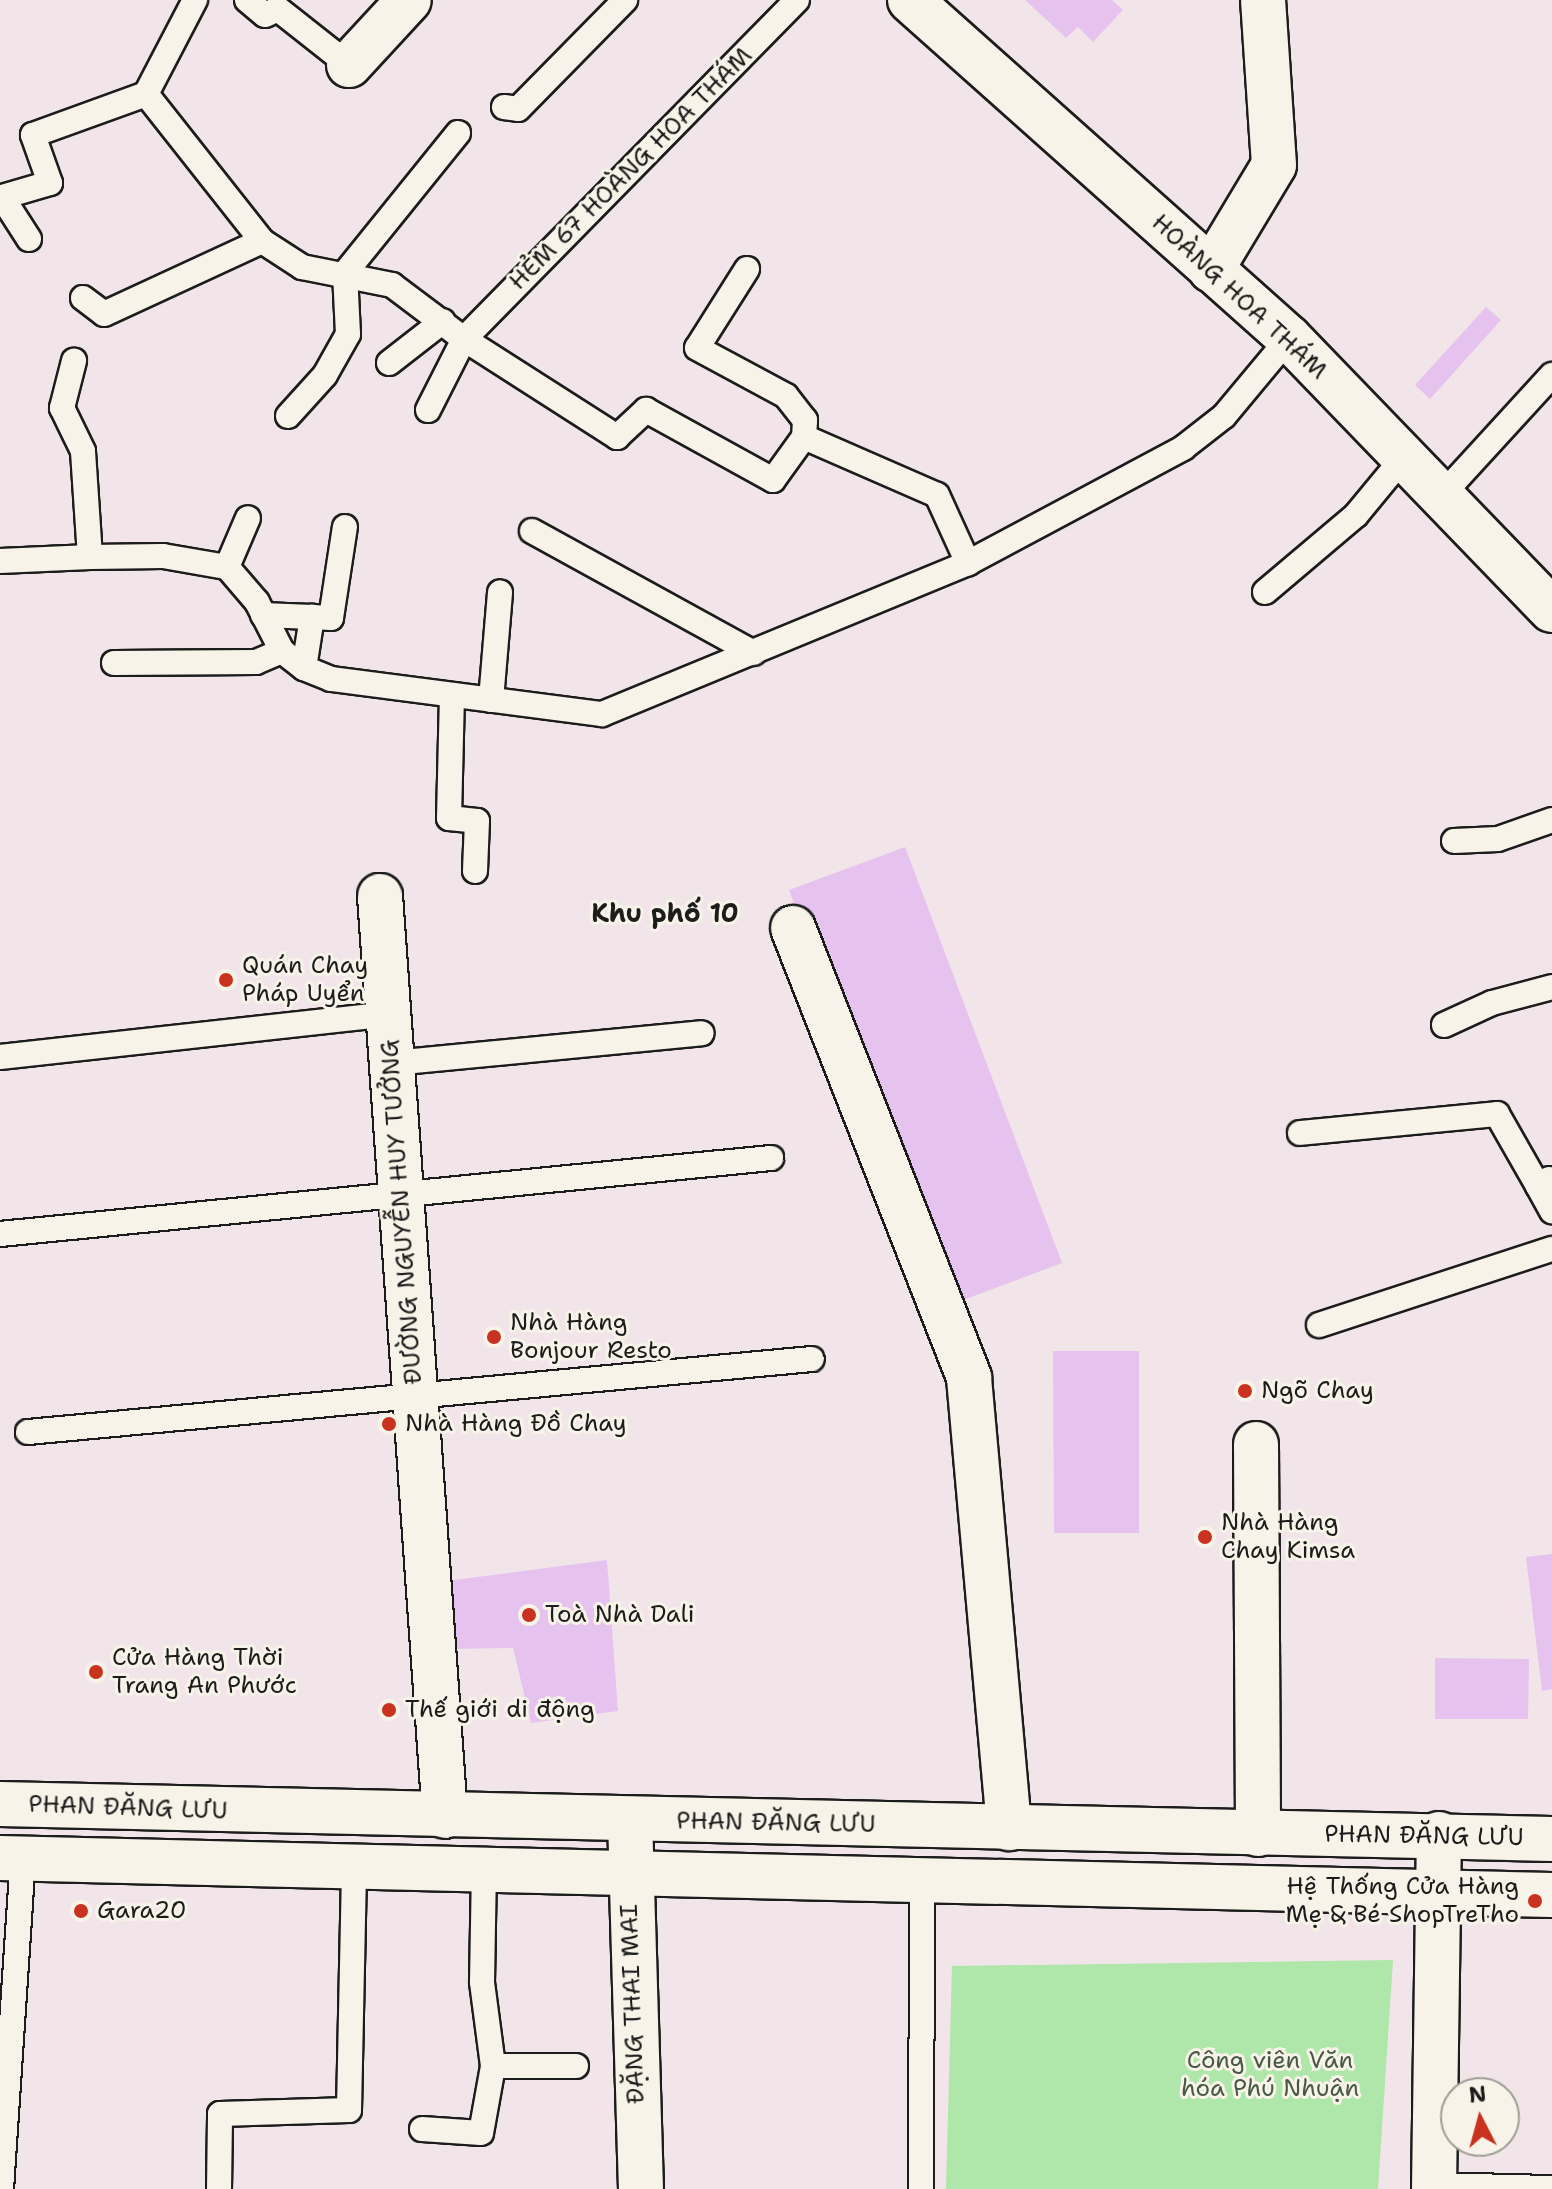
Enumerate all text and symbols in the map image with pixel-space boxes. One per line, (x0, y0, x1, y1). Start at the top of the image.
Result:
street label: HẺM 67 HOÀNG HOA THÁM (504, 42, 758, 296)
street label: HOÀNG HOA THÁM (1146, 208, 1332, 386)
district label: Khu phố 10 (591, 897, 739, 929)
place label: Quán Chay Pháp Uyển (242, 952, 368, 1008)
marker: Quán Chay Pháp Uyển (217, 971, 235, 989)
street label: ĐƯỜNG NGUYỄN HUY TƯỞNG (376, 1039, 428, 1385)
place label: Nhà Hàng Bonjour Resto (510, 1309, 672, 1365)
marker: Nhà Hàng Bonjour Resto (485, 1328, 503, 1346)
place label: Ngõ Chay (1261, 1377, 1374, 1405)
marker: Ngõ Chay (1236, 1382, 1254, 1400)
place label: Nhà Hàng Đồ Chay (405, 1410, 627, 1438)
marker: Nhà Hàng Đồ Chay (380, 1415, 398, 1433)
place label: Nhà Hàng Chay Kimsa (1221, 1509, 1355, 1565)
marker: Nhà Hàng Chay Kimsa (1196, 1528, 1214, 1546)
place label: Toà Nhà Dali (545, 1601, 695, 1629)
marker: Toà Nhà Dali (520, 1606, 538, 1624)
place label: Cửa Hàng Thời Trang An Phước (112, 1644, 297, 1700)
marker: Cửa Hàng Thời Trang An Phước (87, 1663, 105, 1681)
place label: Thế giới di động (405, 1696, 595, 1724)
marker: Thế giới di động (380, 1701, 398, 1719)
street label: PHAN ĐĂNG LƯU (28, 1790, 228, 1826)
street label: PHAN ĐĂNG LƯU (676, 1807, 876, 1839)
street label: PHAN ĐĂNG LƯU (1324, 1820, 1524, 1852)
place label: Hệ Thống Cửa Hàng Mẹ & Bé ShopTreTho (1285, 1873, 1519, 1929)
marker: Hệ Thống Cửa Hàng Mẹ & Bé ShopTreTho (1526, 1892, 1544, 1910)
place label: Gara20 (97, 1897, 186, 1925)
marker: Gara20 (72, 1902, 90, 1920)
street label: ĐẶNG THAI MAI (615, 1904, 651, 2104)
park label: Công viên Văn hóa Phú Nhuận (1181, 2047, 1359, 2103)
north arrow (1440, 2077, 1520, 2157)
text: N (1467, 2079, 1488, 2110)

